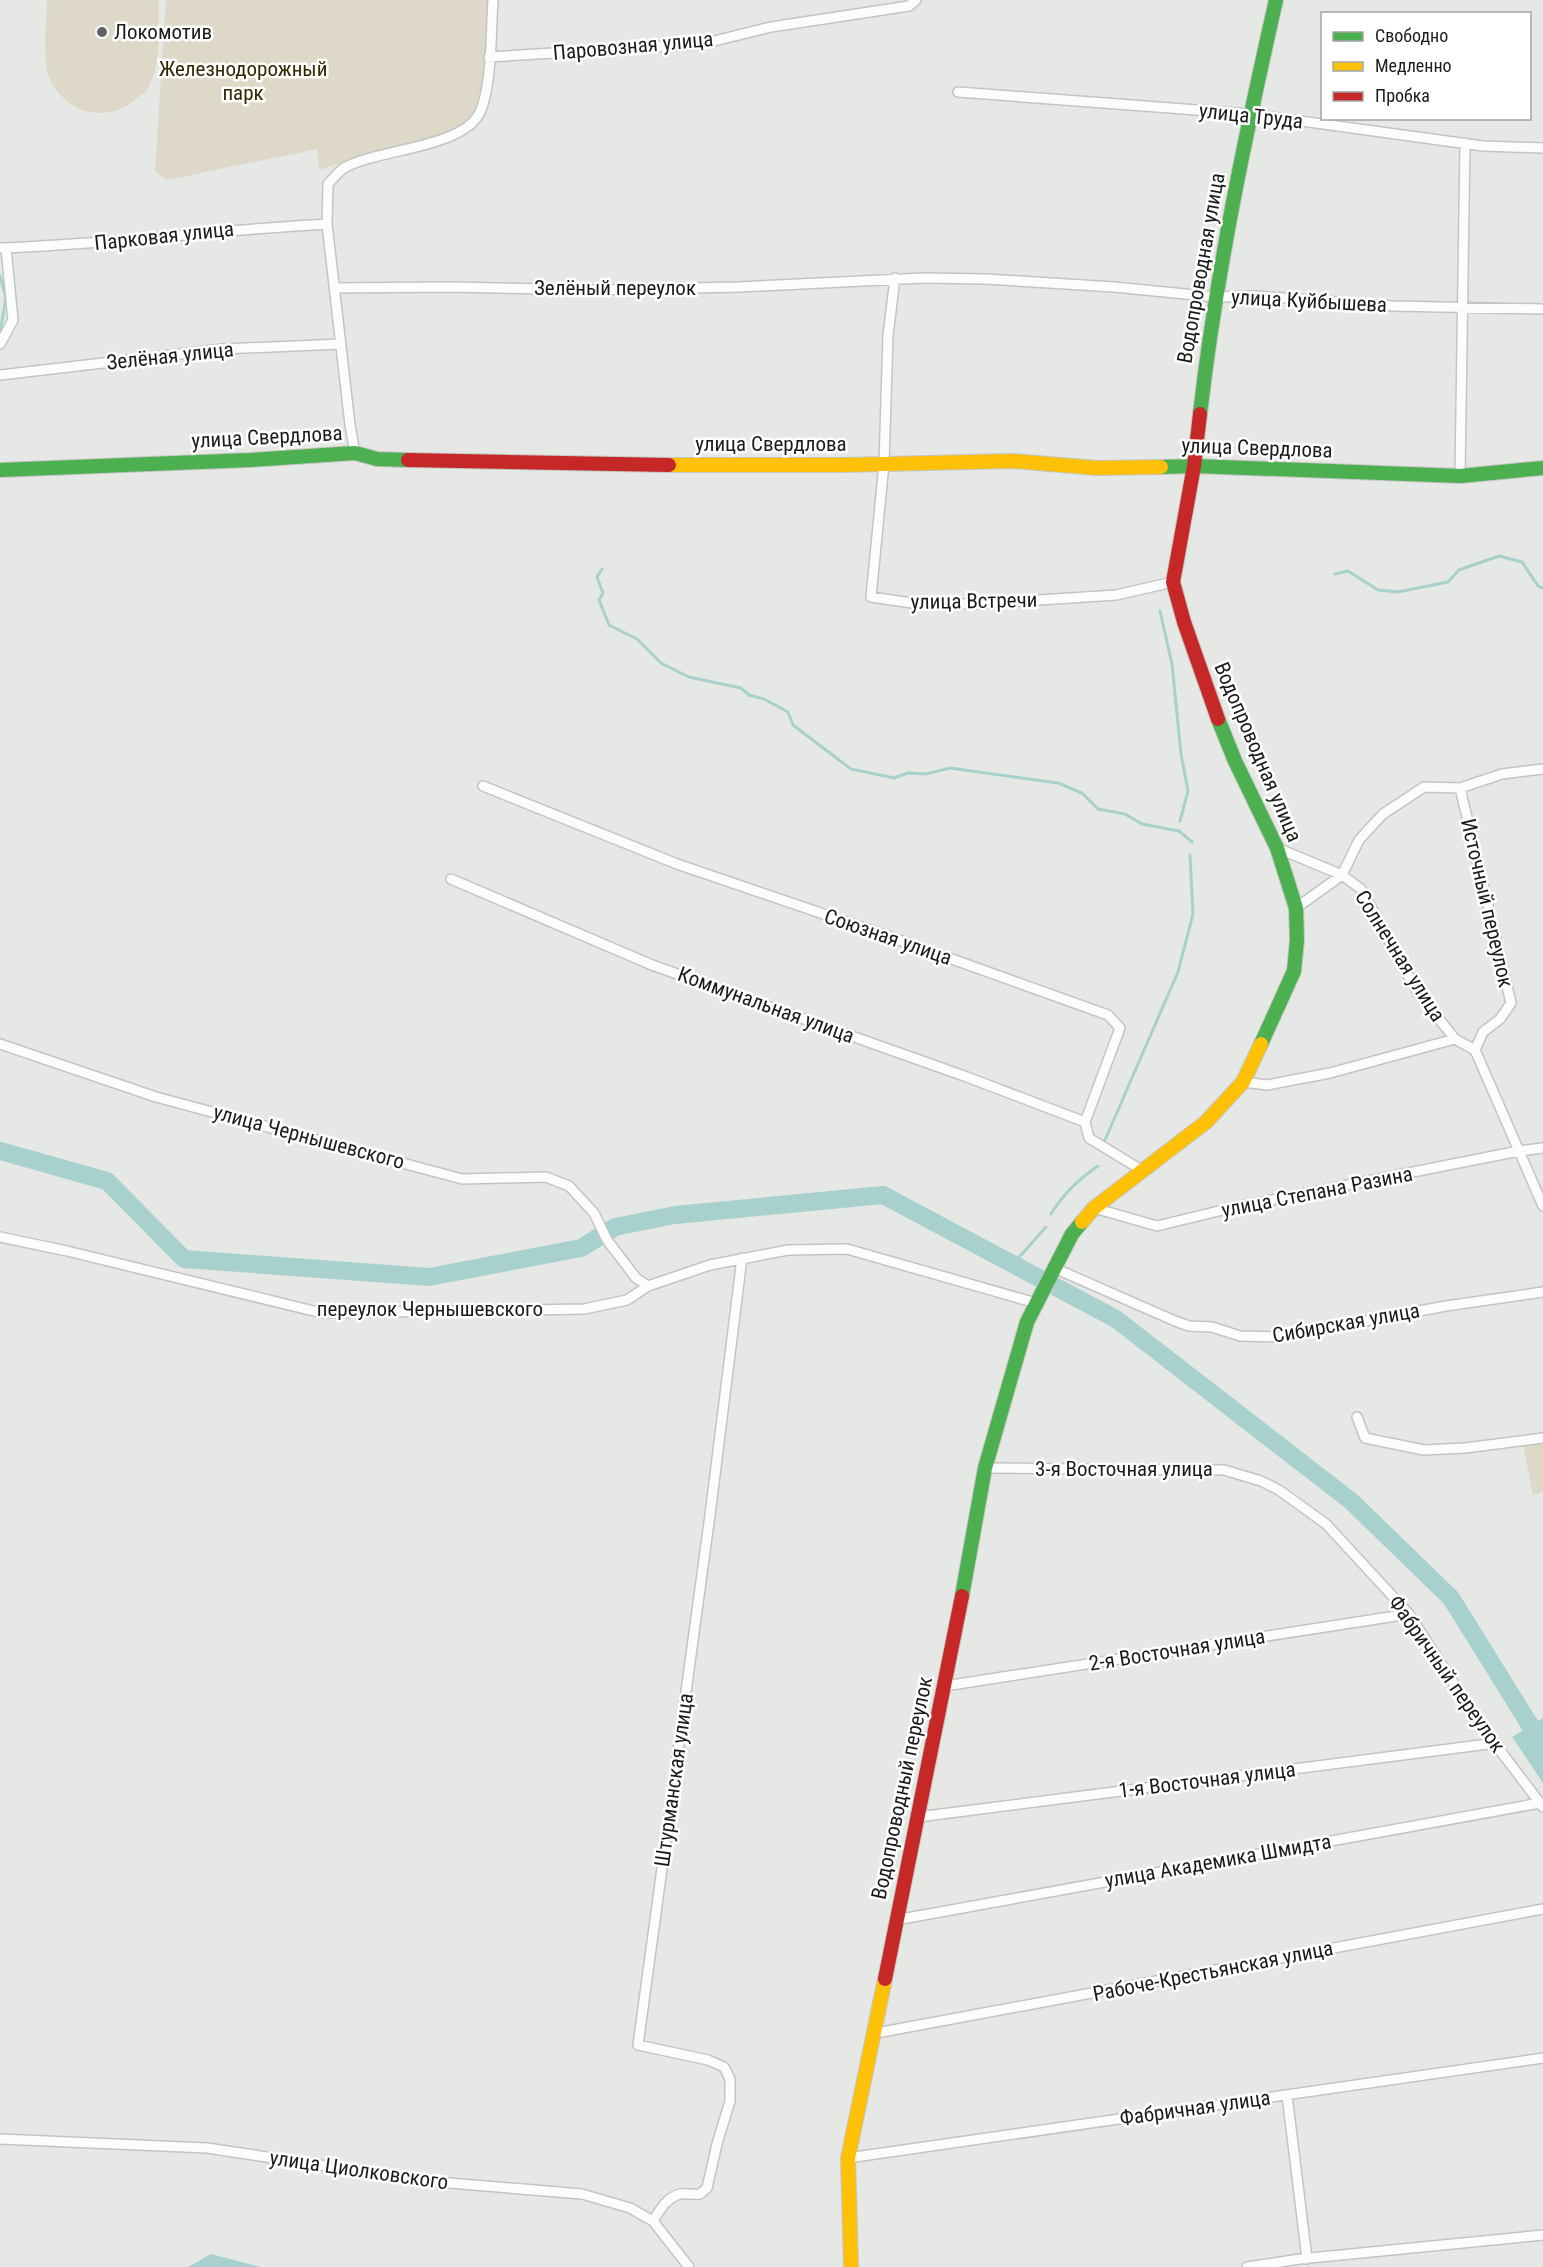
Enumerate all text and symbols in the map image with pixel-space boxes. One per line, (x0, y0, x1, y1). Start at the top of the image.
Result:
legend (1321, 12, 1531, 120)
place label: Локомотив (114, 20, 212, 44)
marker: Локомотив (95, 25, 109, 39)
text: Свободно (1375, 25, 1448, 46)
street label: Паровозная улица (552, 27, 714, 65)
text: Медленно (1375, 55, 1452, 76)
park label: Железнодорожный парк (159, 57, 327, 105)
text: Пробка (1375, 85, 1430, 106)
street label: улица Труда (1198, 99, 1304, 133)
street label: Водопроводная улица (1172, 171, 1230, 365)
street label: Парковая улица (93, 217, 235, 255)
street label: Зелёный переулок (534, 276, 696, 300)
street label: улица Куйбышева (1230, 285, 1388, 317)
street label: Зелёная улица (105, 337, 235, 375)
street label: улица Свердлова (191, 421, 343, 453)
street label: улица Свердлова (695, 432, 847, 456)
street label: улица Свердлова (1181, 433, 1333, 463)
street label: улица Встречи (910, 588, 1038, 614)
street label: Водопроводная улица (1209, 659, 1307, 845)
street label: Источный переулок (1456, 816, 1518, 990)
street label: Солнечная улица (1350, 886, 1450, 1026)
street label: Союзная улица (821, 904, 955, 970)
street label: Коммунальная улица (675, 962, 857, 1048)
street label: улица Чернышевского (211, 1100, 407, 1174)
street label: улица Степана Разина (1219, 1162, 1415, 1222)
street label: переулок Чернышевского (317, 1297, 543, 1321)
street label: Сибирская улица (1270, 1298, 1422, 1348)
street label: 3-я Восточная улица (1035, 1457, 1213, 1481)
street label: Фабричный переулок (1384, 1591, 1510, 1757)
street label: 2-я Восточная улица (1087, 1624, 1267, 1676)
street label: Водопроводный переулок (867, 1674, 937, 1902)
street label: Штурманская улица (650, 1692, 698, 1868)
street label: 1-я Восточная улица (1117, 1757, 1297, 1803)
street label: улица Академика Шмидта (1103, 1829, 1333, 1893)
street label: Рабоче-Крестьянская улица (1091, 1936, 1335, 2006)
street label: Фабричная улица (1118, 2086, 1272, 2130)
street label: улица Циолковского (268, 2146, 450, 2194)

